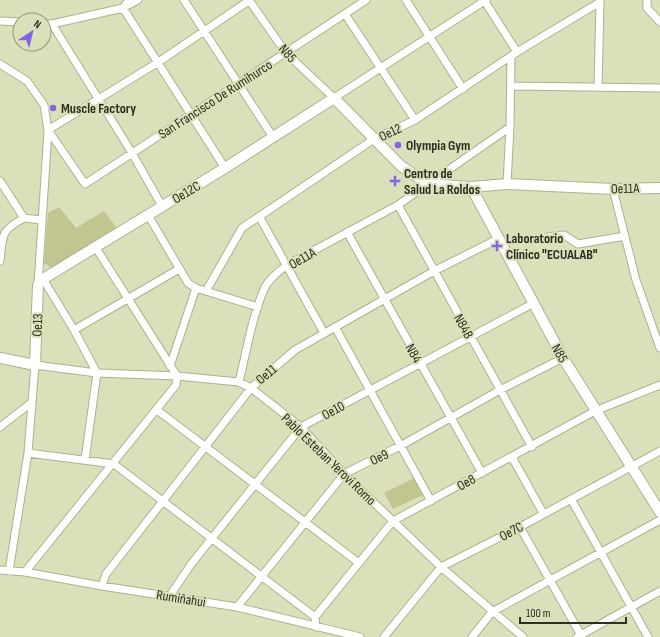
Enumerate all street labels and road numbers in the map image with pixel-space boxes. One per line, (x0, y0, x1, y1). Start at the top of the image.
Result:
street label: N85 (275, 41, 300, 66)
street label: San Francisco De Rumihurco (155, 56, 276, 143)
street label: Oe12 (376, 120, 405, 145)
street label: Oe12C (169, 177, 204, 207)
street label: Oe11A (610, 179, 641, 197)
street label: Oe11A (286, 243, 320, 273)
street label: N84B (450, 311, 477, 342)
street label: Oe13 (29, 313, 46, 337)
street label: N84 (401, 341, 426, 366)
street label: N85 (548, 341, 572, 366)
street label: Oe11 (252, 361, 280, 388)
street label: Oe10 (319, 397, 348, 424)
street label: Pablo Esteban Yerovi Romo (278, 410, 380, 509)
street label: Oe9 (367, 446, 391, 469)
street label: Oe8 (454, 470, 479, 494)
street label: Oe7C (496, 518, 526, 545)
street label: Rumiñahui (155, 586, 207, 611)

